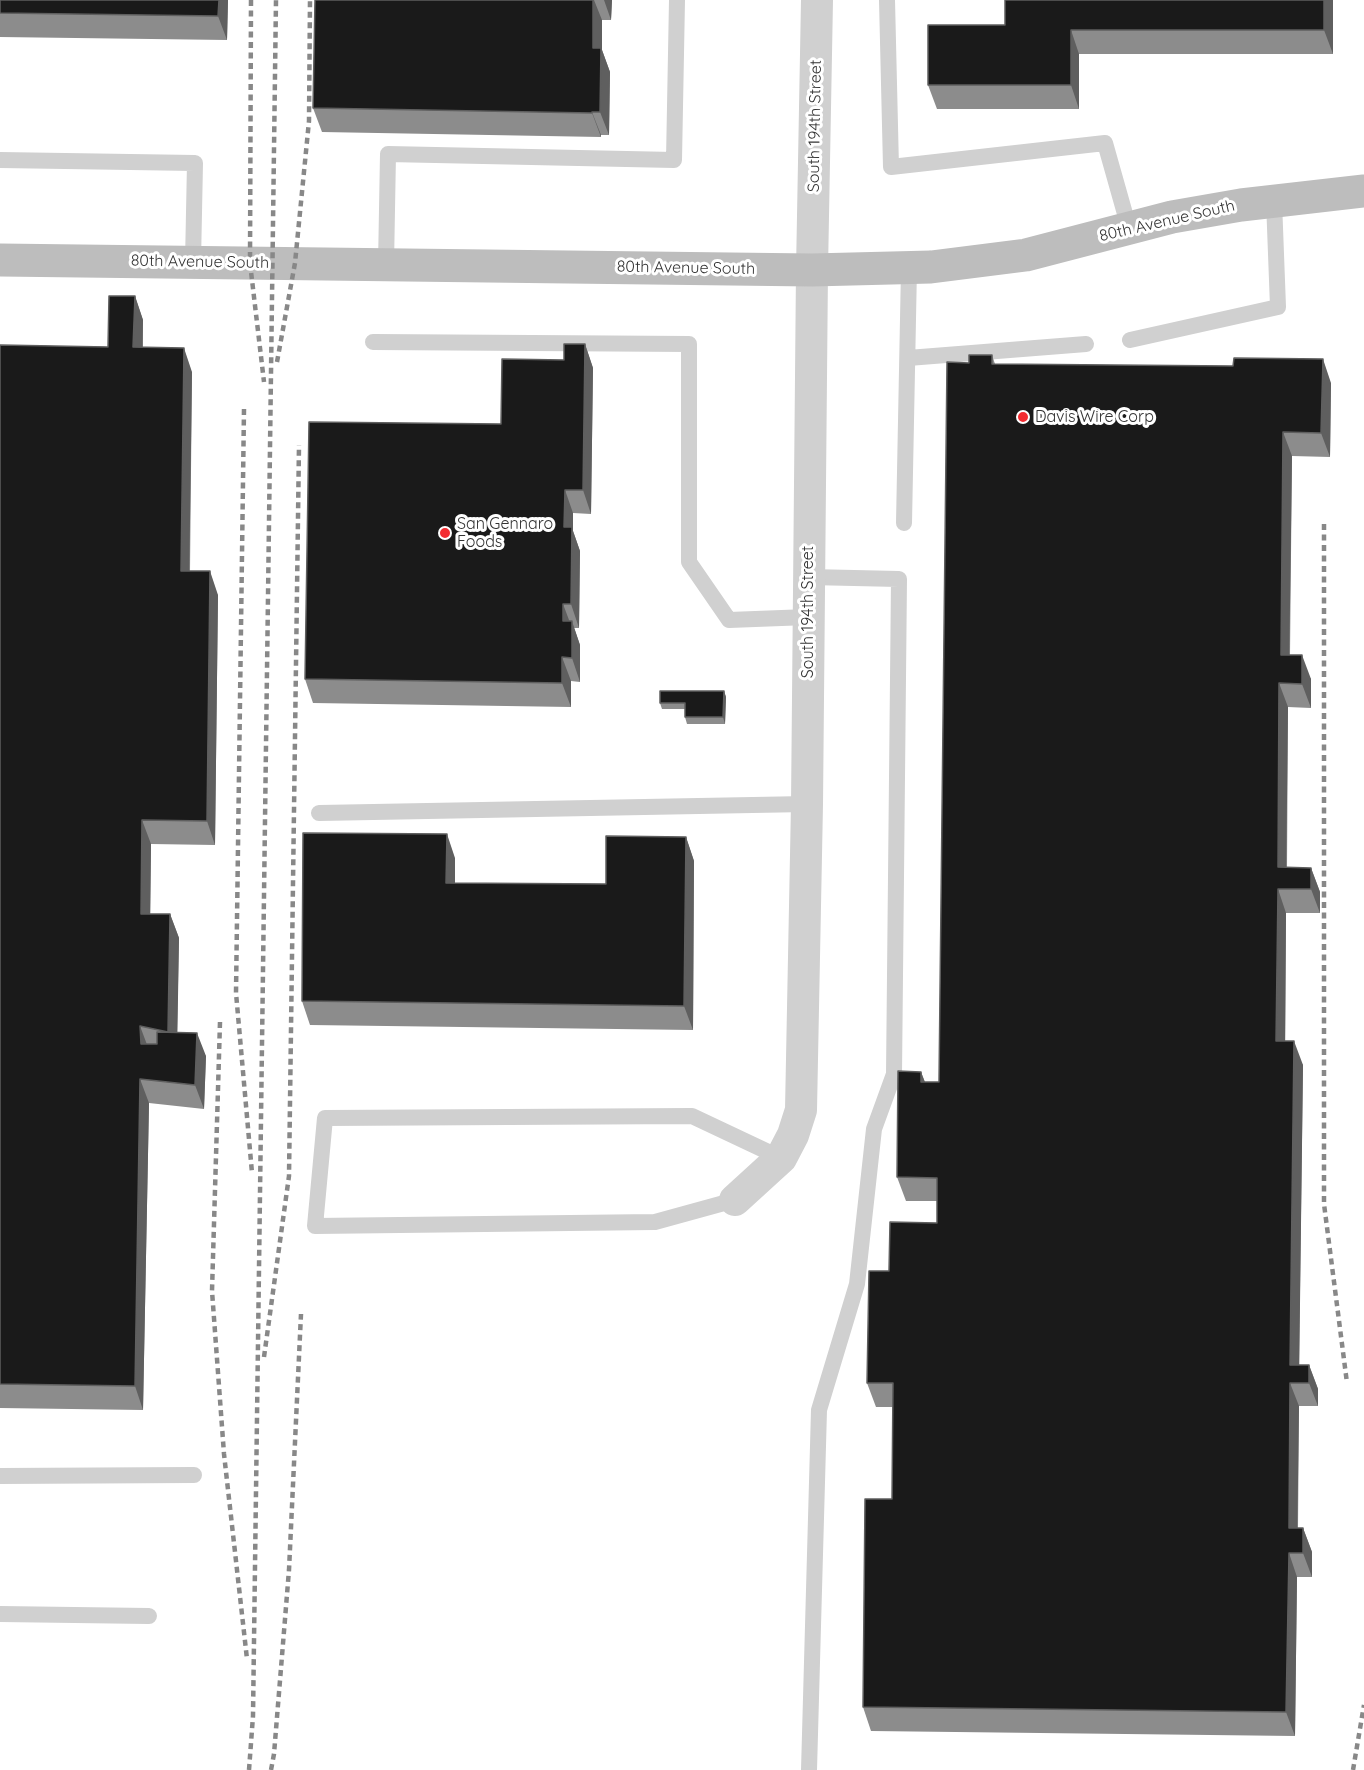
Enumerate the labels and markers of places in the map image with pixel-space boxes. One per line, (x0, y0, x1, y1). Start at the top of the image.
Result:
place label: Davis Wire Corp (1035, 407, 1154, 427)
marker: Davis Wire Corp (1016, 410, 1030, 424)
place label: San Gennaro Foods (457, 514, 553, 552)
marker: San Gennaro Foods (438, 526, 452, 540)

